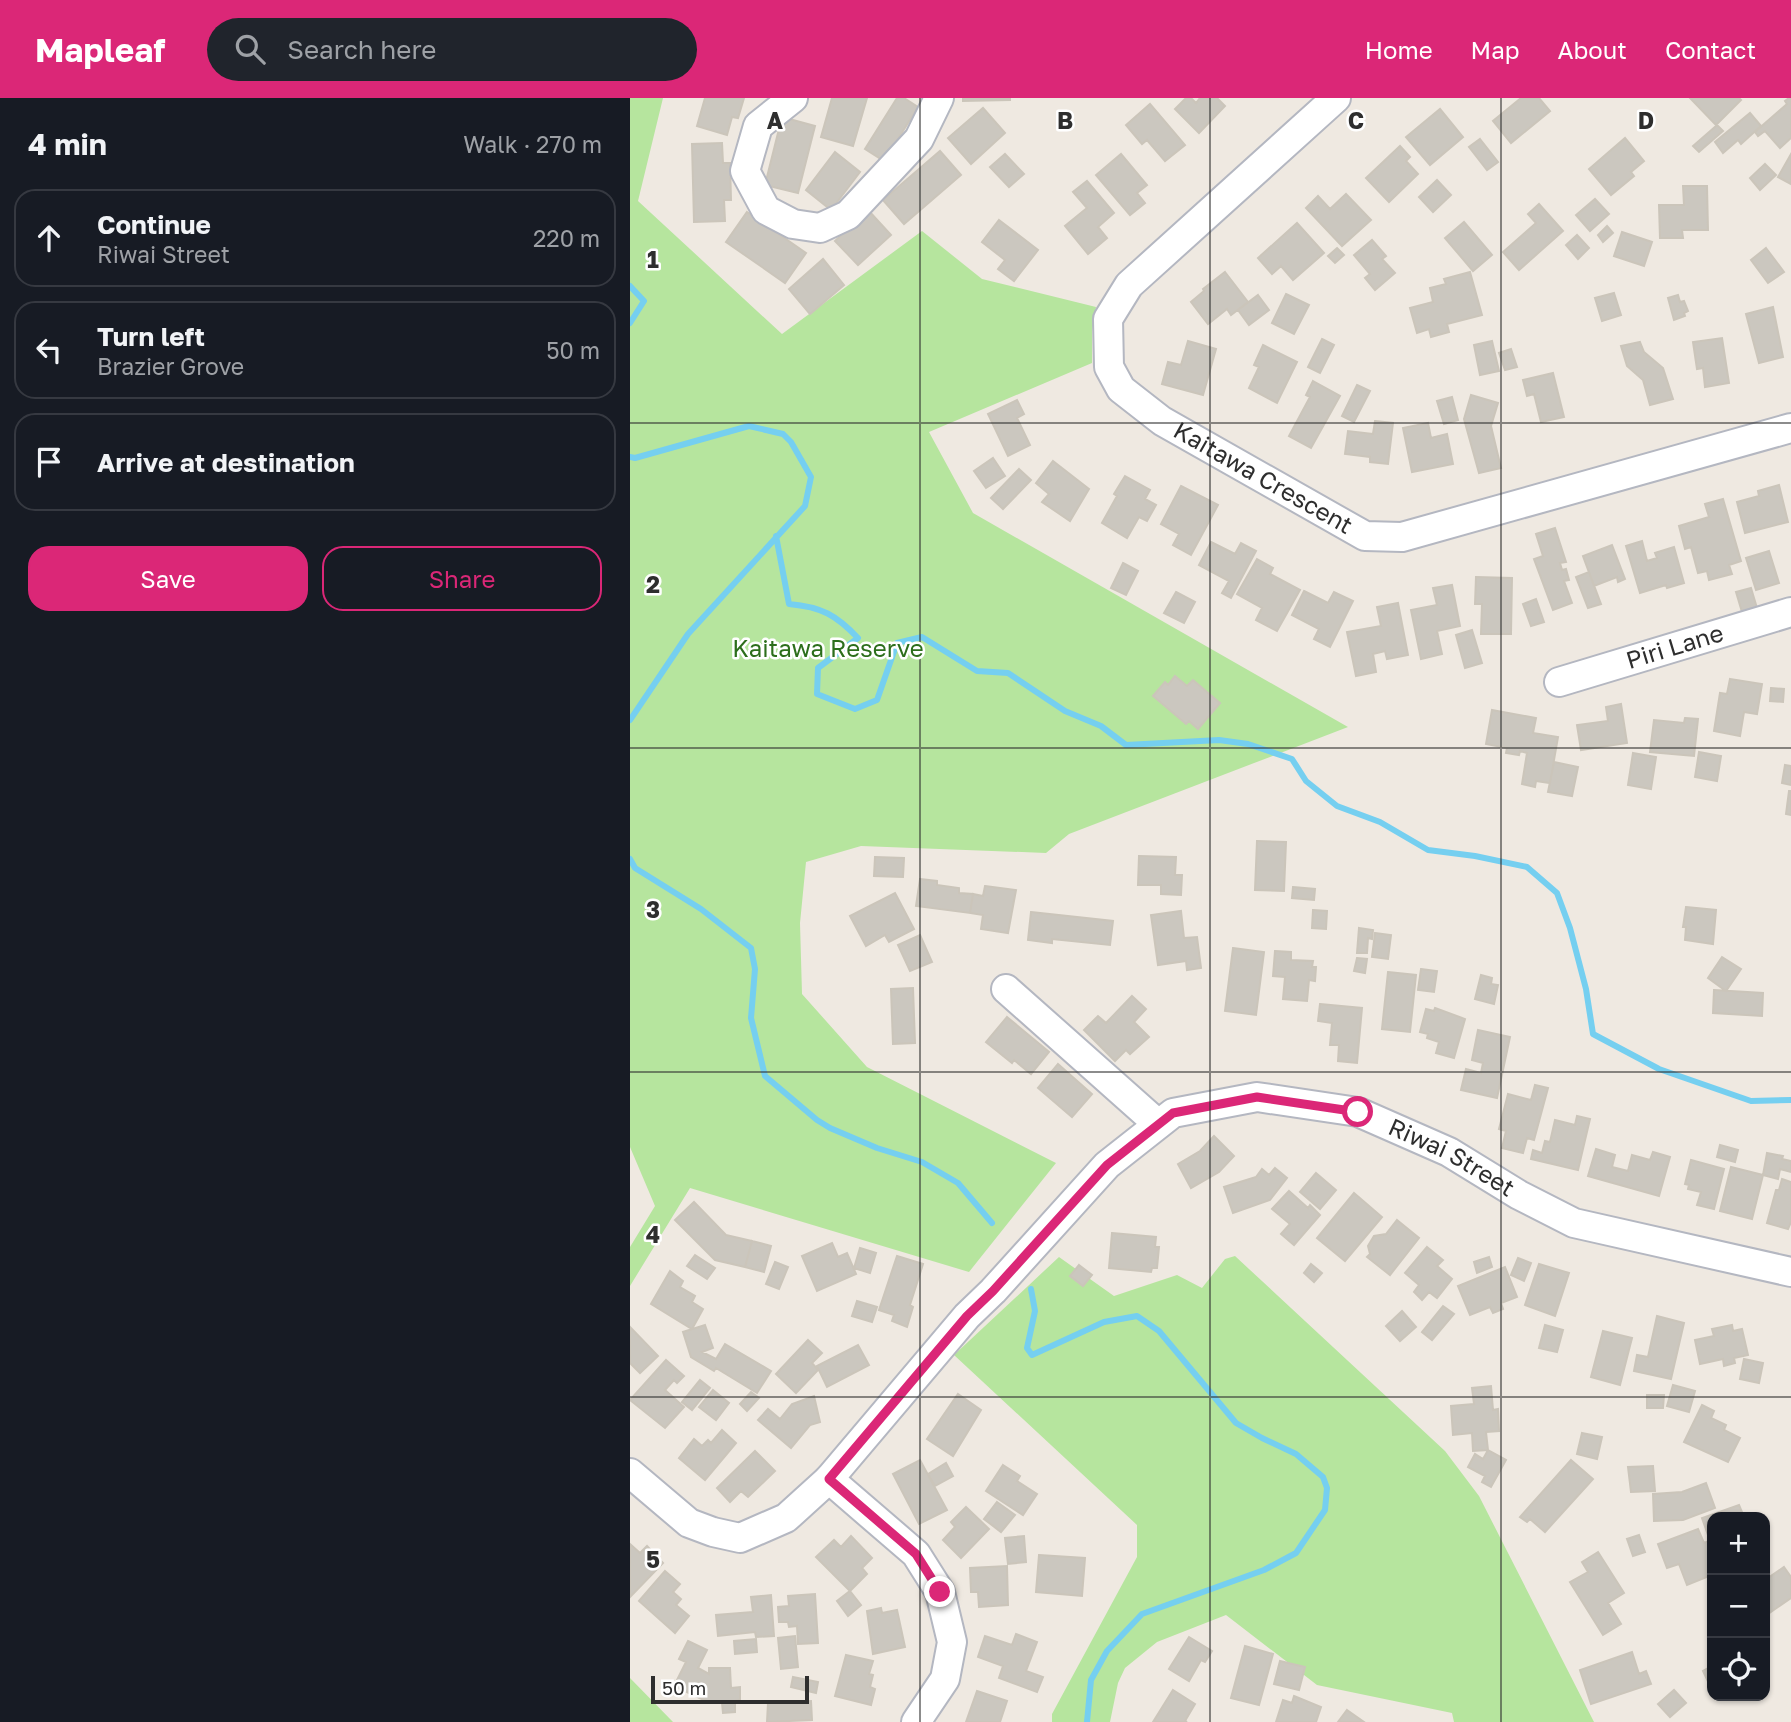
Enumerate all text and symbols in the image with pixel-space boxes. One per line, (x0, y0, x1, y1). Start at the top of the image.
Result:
search box (207, 18, 697, 81)
text: Mapleaf (35, 30, 165, 69)
icon: search (231, 30, 269, 68)
text: Search here (287, 34, 436, 65)
text: Home (1365, 35, 1433, 64)
text: Map (1471, 35, 1520, 64)
text: About (1558, 35, 1627, 64)
text: Contact (1665, 35, 1756, 64)
text: A (767, 106, 784, 134)
text: B (1057, 106, 1073, 134)
text: C (1348, 106, 1364, 134)
text: D (1638, 106, 1654, 134)
text: 4 min (28, 126, 107, 162)
text: Walk · 270 m (463, 130, 602, 158)
text: Continue (97, 209, 211, 240)
icon: ahead (30, 219, 68, 257)
text: 220 m (533, 224, 600, 252)
text: Riwai Street (97, 240, 230, 268)
text: 1 (647, 245, 659, 273)
text: Turn left (97, 321, 205, 352)
icon: left (30, 331, 68, 369)
text: 50 m (546, 336, 600, 364)
text: Brazier Grove (97, 352, 244, 380)
street label: Kaitawa Crescent (1169, 415, 1358, 539)
icon: arrive (30, 443, 68, 481)
text: Arrive at destination (97, 447, 355, 478)
button: Save (28, 546, 308, 611)
button: Share (322, 546, 602, 611)
text: 2 (646, 570, 660, 598)
street label: Piri Lane (1622, 617, 1727, 674)
park label: Kaitawa Reserve (732, 633, 924, 662)
text: 3 (646, 895, 660, 923)
route start (1342, 1096, 1373, 1127)
street label: Riwai Street (1384, 1111, 1520, 1202)
text: 4 (646, 1220, 660, 1248)
map controls (1707, 1512, 1770, 1701)
button: + (1707, 1512, 1770, 1575)
text: 5 (646, 1545, 660, 1573)
button: − (1707, 1575, 1770, 1638)
route end (924, 1576, 955, 1607)
button: locate (1707, 1638, 1770, 1701)
scale bar (651, 1673, 808, 1705)
text: 50 m (662, 1676, 706, 1699)

